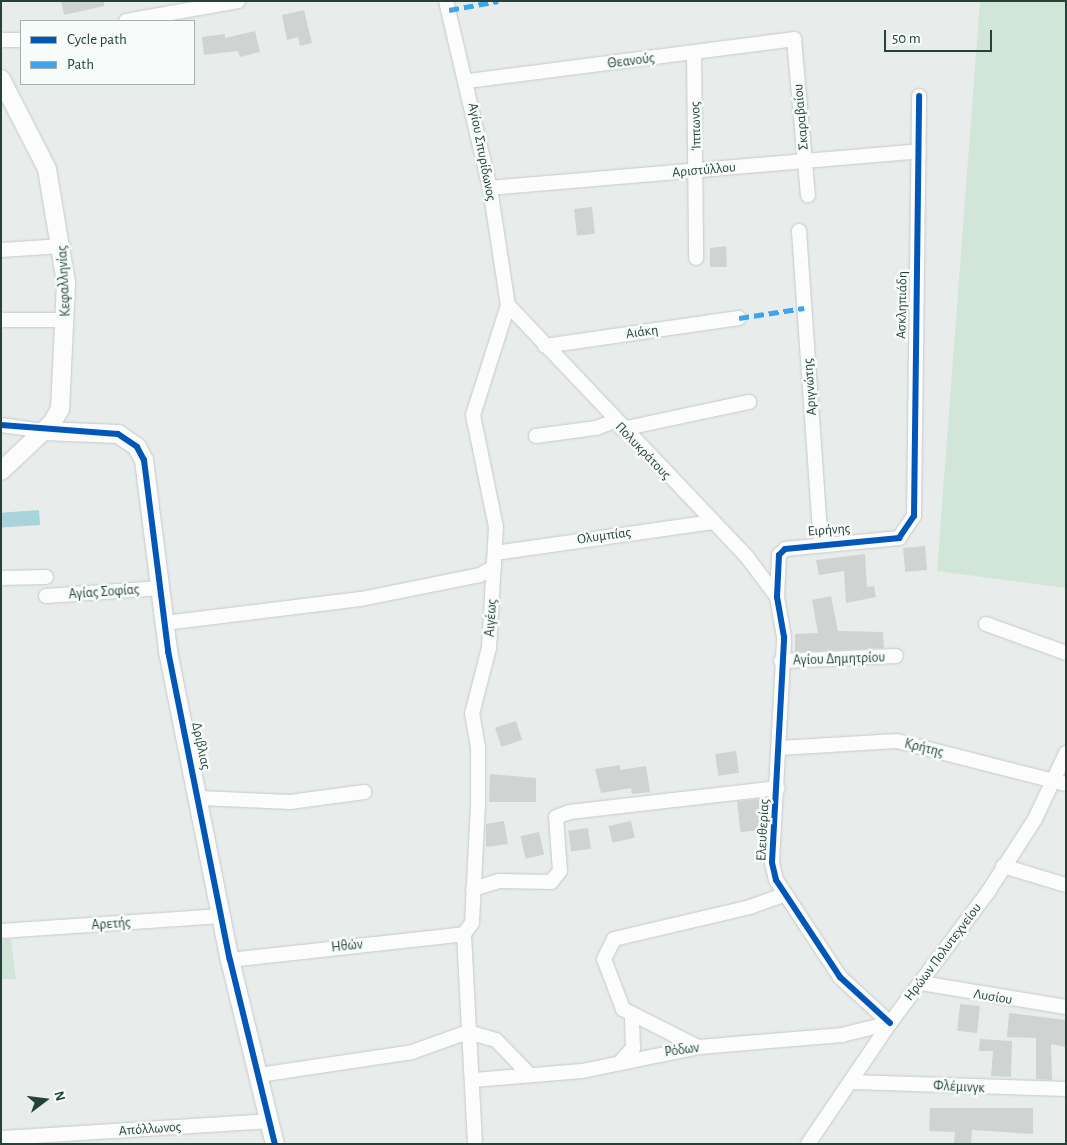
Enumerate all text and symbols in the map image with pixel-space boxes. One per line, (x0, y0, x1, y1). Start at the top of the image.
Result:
legend (20, 20, 195, 85)
scale bar (887, 20, 994, 52)
text: 50 m (892, 31, 921, 46)
text: Cycle path (67, 32, 127, 47)
street label: Θεανούς (607, 50, 655, 72)
text: Path (67, 57, 94, 72)
street label: Σκαραβαίου (790, 83, 812, 151)
street label: Ίππωνος (687, 101, 705, 151)
street label: Αγίου Σπυρίδωνος (464, 102, 500, 202)
street label: Αριστύλλου (671, 159, 737, 181)
street label: Κεφαλληνίας (54, 245, 74, 317)
street label: Ασκληπιάδη (893, 271, 911, 339)
street label: Αιάκη (625, 321, 659, 343)
street label: Αριγνώτης (800, 358, 820, 416)
street label: Πολυκράτους (611, 419, 675, 483)
street label: Ειρήνης (807, 520, 851, 540)
street label: Ολυμπίας (576, 524, 632, 548)
street label: Αγίας Σοφίας (68, 581, 140, 603)
street label: Αιγέως (481, 598, 501, 638)
street label: Αγίου Δημητρίου (793, 649, 885, 669)
street label: Δριβλιας (188, 721, 214, 771)
street label: Κρήτης (903, 735, 945, 761)
street label: Ελευθερίας (753, 798, 773, 862)
street label: Ηρώων Πολυτεχνείου (901, 900, 985, 1004)
street label: Αρετής (91, 914, 131, 934)
street label: Ηθών (330, 936, 364, 956)
street label: Λυσίου (972, 986, 1014, 1008)
street label: Ρόδων (664, 1039, 700, 1061)
north arrow (20, 1075, 70, 1125)
street label: Φλέμινγκ (933, 1077, 985, 1097)
text: N (51, 1090, 68, 1103)
street label: Απόλλωνος (118, 1118, 182, 1140)

